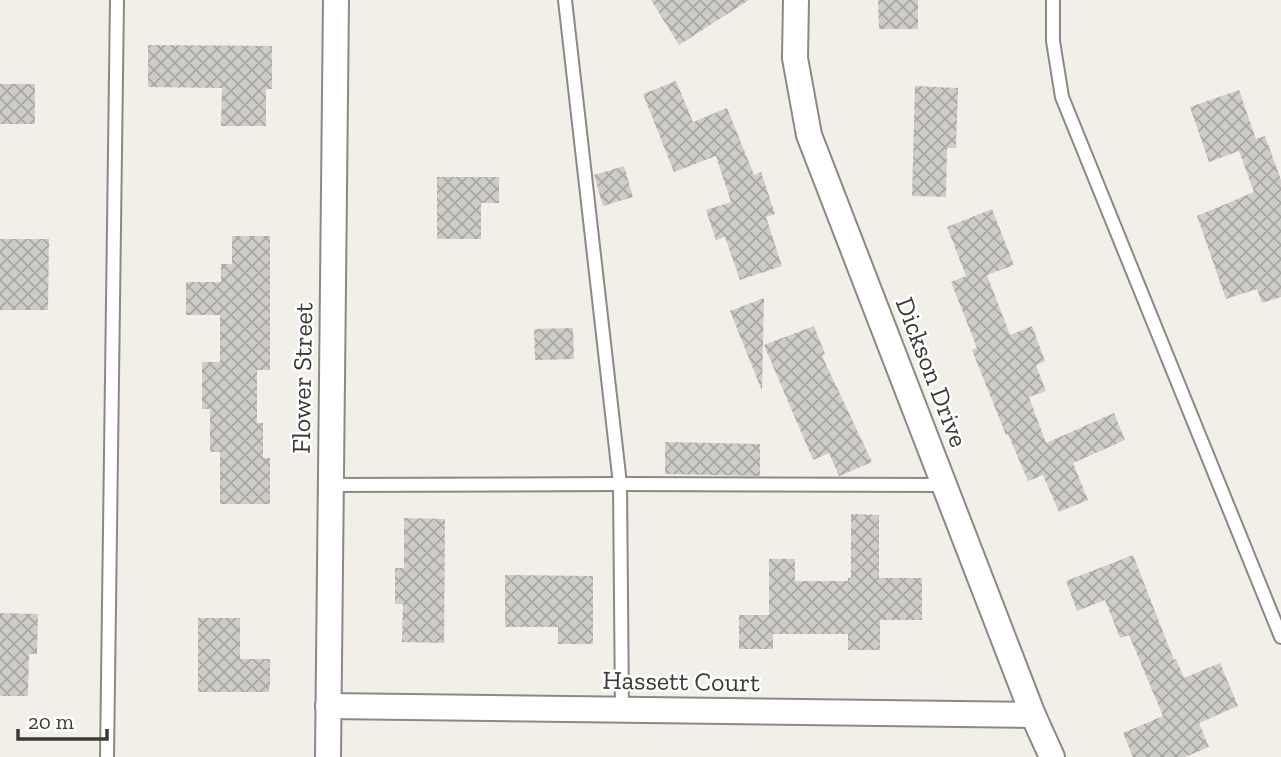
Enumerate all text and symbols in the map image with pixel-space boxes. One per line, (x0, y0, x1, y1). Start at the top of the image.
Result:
street label: Dickson Drive (889, 293, 975, 451)
street label: Flower Street (285, 302, 319, 454)
street label: Hassett Court (602, 664, 760, 698)
scale bar (18, 698, 107, 742)
text: 20 m (28, 709, 74, 734)

